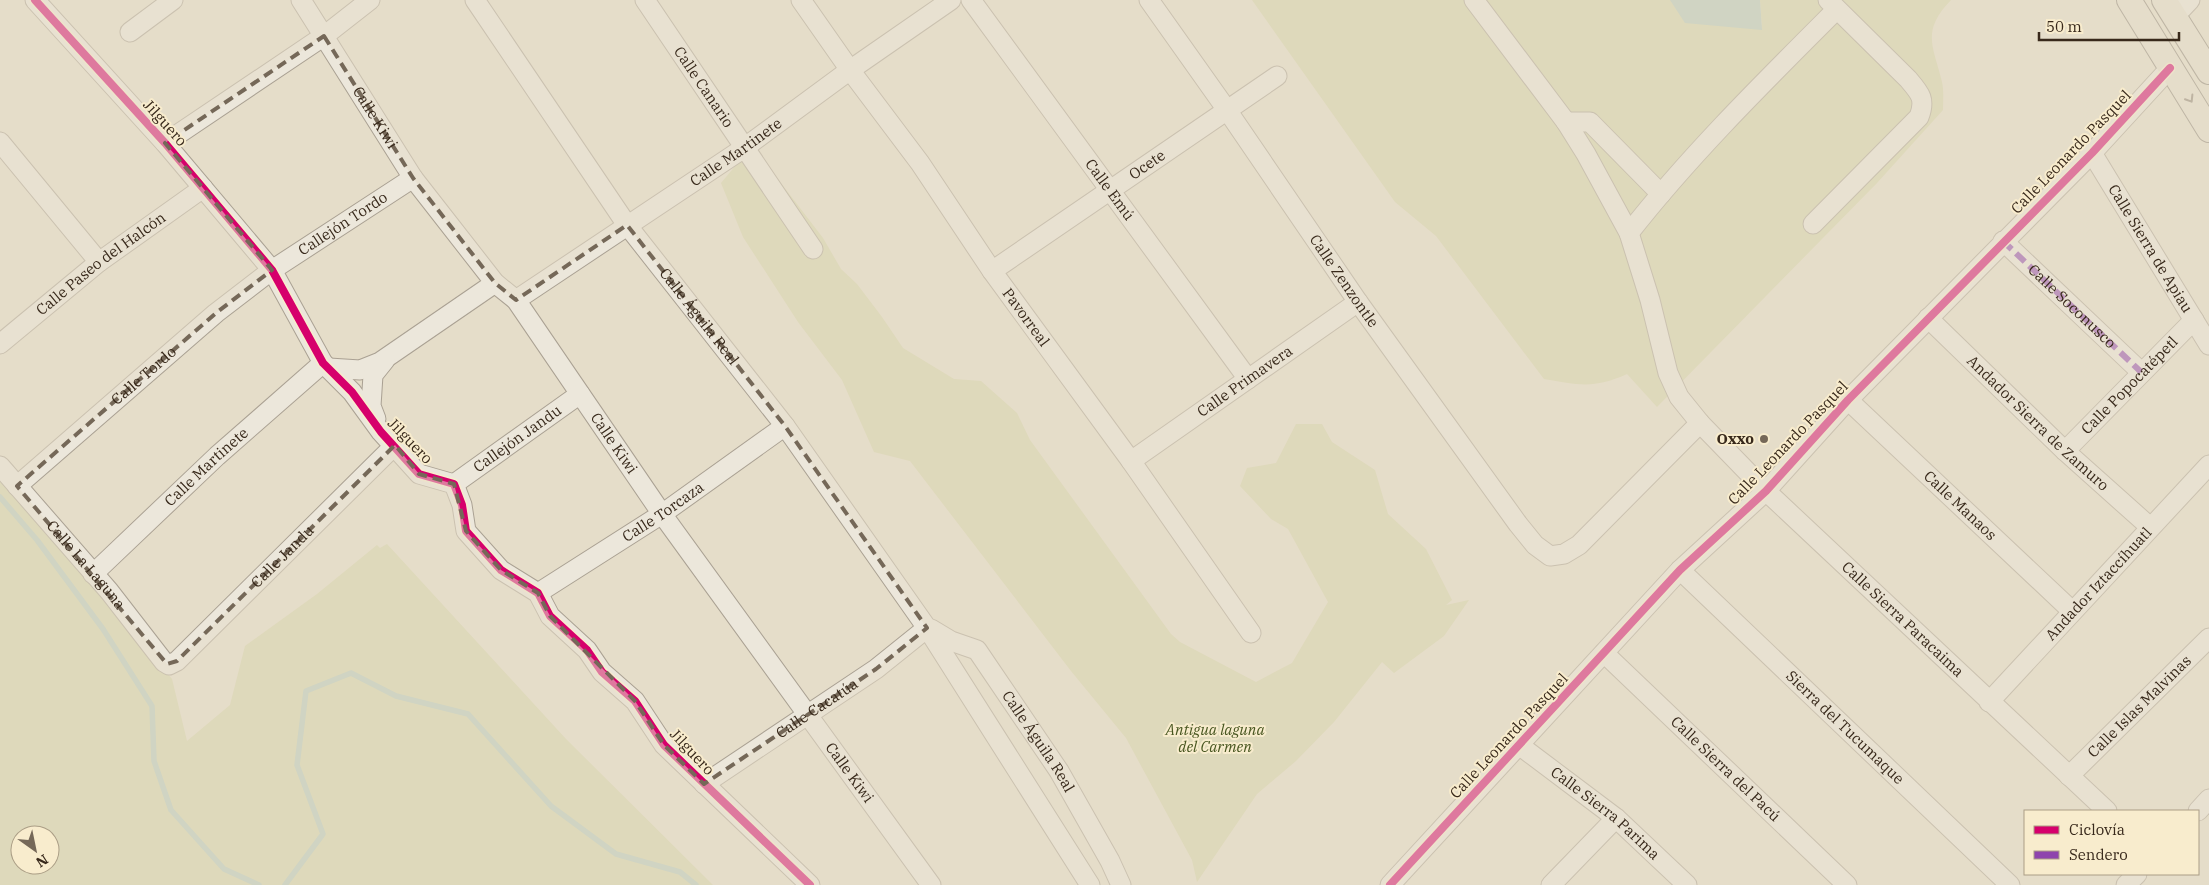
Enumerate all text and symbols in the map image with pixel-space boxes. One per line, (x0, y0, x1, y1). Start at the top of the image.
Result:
scale bar (2039, 10, 2179, 42)
text: 50 m (2046, 17, 2082, 36)
street label: Calle Canario (670, 43, 738, 131)
street label: Calle Kiwi (349, 83, 402, 152)
street label: Calle Leonardo Pasquel (2007, 86, 2135, 217)
one-way arrow (2183, 94, 2193, 103)
street label: Jilguero (139, 95, 191, 150)
street label: Calle Martinete (686, 113, 785, 190)
street label: Ocete (1125, 145, 1169, 183)
street label: Calle Emú (1081, 155, 1139, 224)
street label: Calle Sierra de Apiau (2104, 181, 2197, 316)
street label: Callejón Tordo (294, 187, 391, 259)
street label: Calle Paseo del Halcón (32, 207, 169, 319)
street label: Calle Zenzontle (1306, 231, 1383, 331)
street label: Calle Soconusco (2024, 260, 2120, 352)
street label: Calle Águila Real (655, 264, 743, 368)
street label: Pavorreal (999, 284, 1054, 350)
street label: Calle Popocatépetl (2077, 332, 2182, 438)
street label: Calle Primavera (1193, 341, 1296, 421)
street label: Calle Tordo (107, 342, 180, 409)
street label: Andador Sierra de Zamuro (1963, 351, 2113, 495)
street label: Calle Leonardo Pasquel (1724, 377, 1852, 508)
street label: Callejón Jandu (469, 400, 565, 476)
street label: Calle Kiwi (587, 409, 642, 478)
street label: Jilguero (384, 414, 437, 468)
street label: Calle Martinete (160, 423, 252, 510)
place label: Oxxo (1716, 429, 1754, 448)
marker: Oxxo (1758, 433, 1770, 445)
street label: Calle Manaos (1920, 466, 2001, 544)
street label: Calle Torcaza (619, 477, 707, 546)
street label: Calle La Laguna (43, 516, 130, 613)
street label: Calle Jandu (247, 521, 318, 591)
street label: Andador Iztaccíhuatl (2041, 523, 2155, 644)
street label: Calle Sierra Paracaima (1838, 557, 1968, 681)
street label: Calle Islas Malvinas (2083, 651, 2195, 761)
street label: Sierra del Tucumaque (1782, 666, 1908, 788)
street label: Calle Leonardo Pasquel (1446, 669, 1572, 802)
street label: Calle Cacatúa (772, 674, 861, 742)
street label: Calle Águila Real (998, 687, 1079, 795)
street label: Calle Sierra del Pacú (1667, 712, 1785, 825)
park label: Antigua laguna del Carmen (1164, 720, 1265, 756)
street label: Jilguero (666, 724, 719, 779)
street label: Calle Kiwi (822, 738, 878, 806)
street label: Calle Sierra Parima (1547, 762, 1664, 863)
legend (2024, 810, 2199, 875)
text: Ciclovía (2069, 820, 2125, 839)
north arrow (10, 825, 60, 875)
text: Sendero (2069, 845, 2128, 864)
text: N (33, 850, 52, 871)

